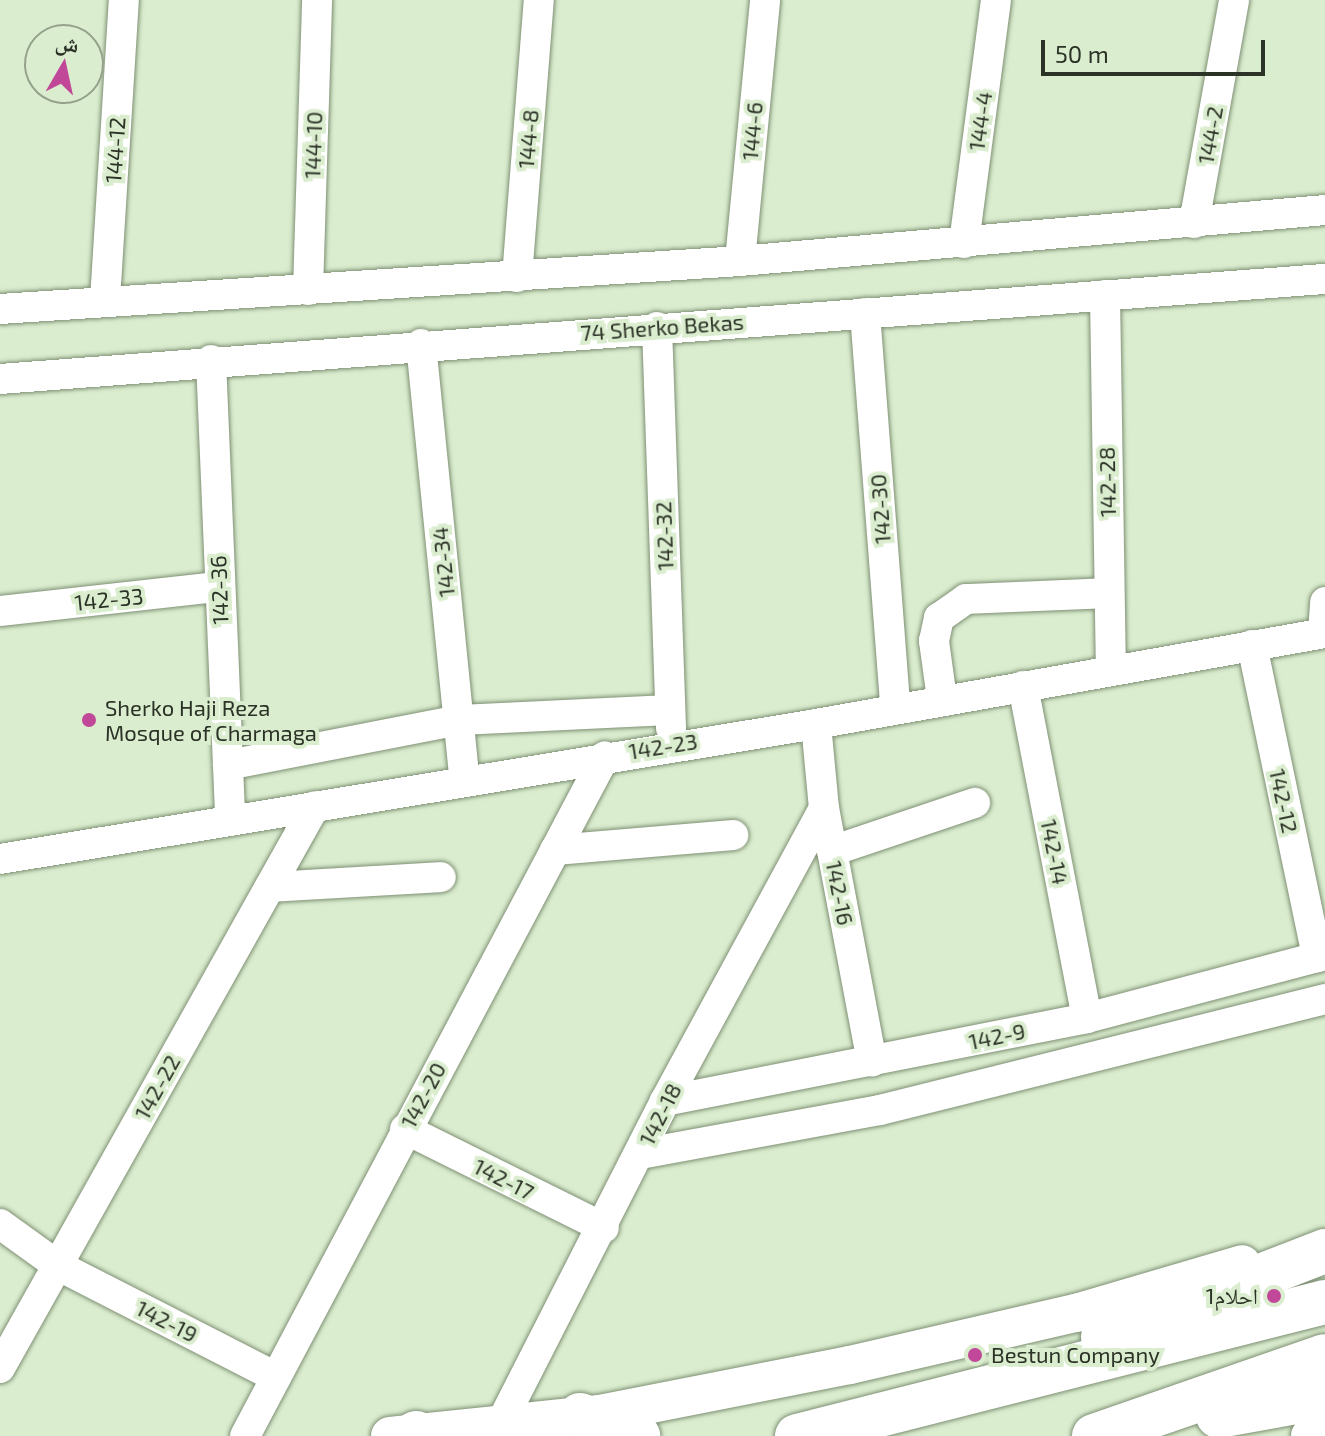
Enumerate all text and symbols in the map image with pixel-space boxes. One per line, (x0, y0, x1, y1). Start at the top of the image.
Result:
north arrow (24, 24, 104, 104)
scale bar (1045, 24, 1269, 74)
text: ش (54, 28, 81, 57)
text: 50 m (1055, 39, 1109, 68)
street label: 144-4 (963, 90, 997, 152)
street label: 144-6 (736, 101, 768, 161)
street label: 144-2 (1192, 104, 1228, 166)
street label: 144-8 (512, 108, 544, 170)
street label: 144-10 (299, 111, 327, 179)
street label: 144-12 (100, 116, 130, 184)
street label: 74 Sherko Bekas (579, 308, 745, 346)
street label: 142-28 (1093, 447, 1121, 517)
street label: 142-30 (864, 473, 896, 545)
street label: 142-32 (650, 501, 678, 571)
street label: 142-34 (426, 526, 460, 598)
street label: 142-36 (205, 555, 233, 625)
street label: 142-33 (73, 582, 145, 616)
place label: Sherko Haji Reza Mosque of Charmaga (105, 694, 317, 746)
marker: Sherko Haji Reza Mosque of Charmaga (80, 711, 98, 729)
street label: 142-23 (627, 728, 699, 764)
street label: 142-12 (1264, 766, 1304, 836)
street label: 142-14 (1036, 817, 1074, 887)
street label: 142-16 (821, 858, 859, 928)
street label: 142-9 (966, 1017, 1028, 1055)
street label: 142-22 (129, 1050, 185, 1124)
street label: 142-20 (395, 1058, 451, 1132)
street label: 142-18 (633, 1079, 687, 1149)
street label: 142-17 (470, 1153, 538, 1205)
place label: احلام1 (1206, 1283, 1258, 1309)
marker: احلام1 (1265, 1287, 1283, 1305)
street label: 142-19 (132, 1294, 202, 1348)
place label: Bestun Company (991, 1342, 1160, 1368)
marker: Bestun Company (966, 1346, 984, 1364)

